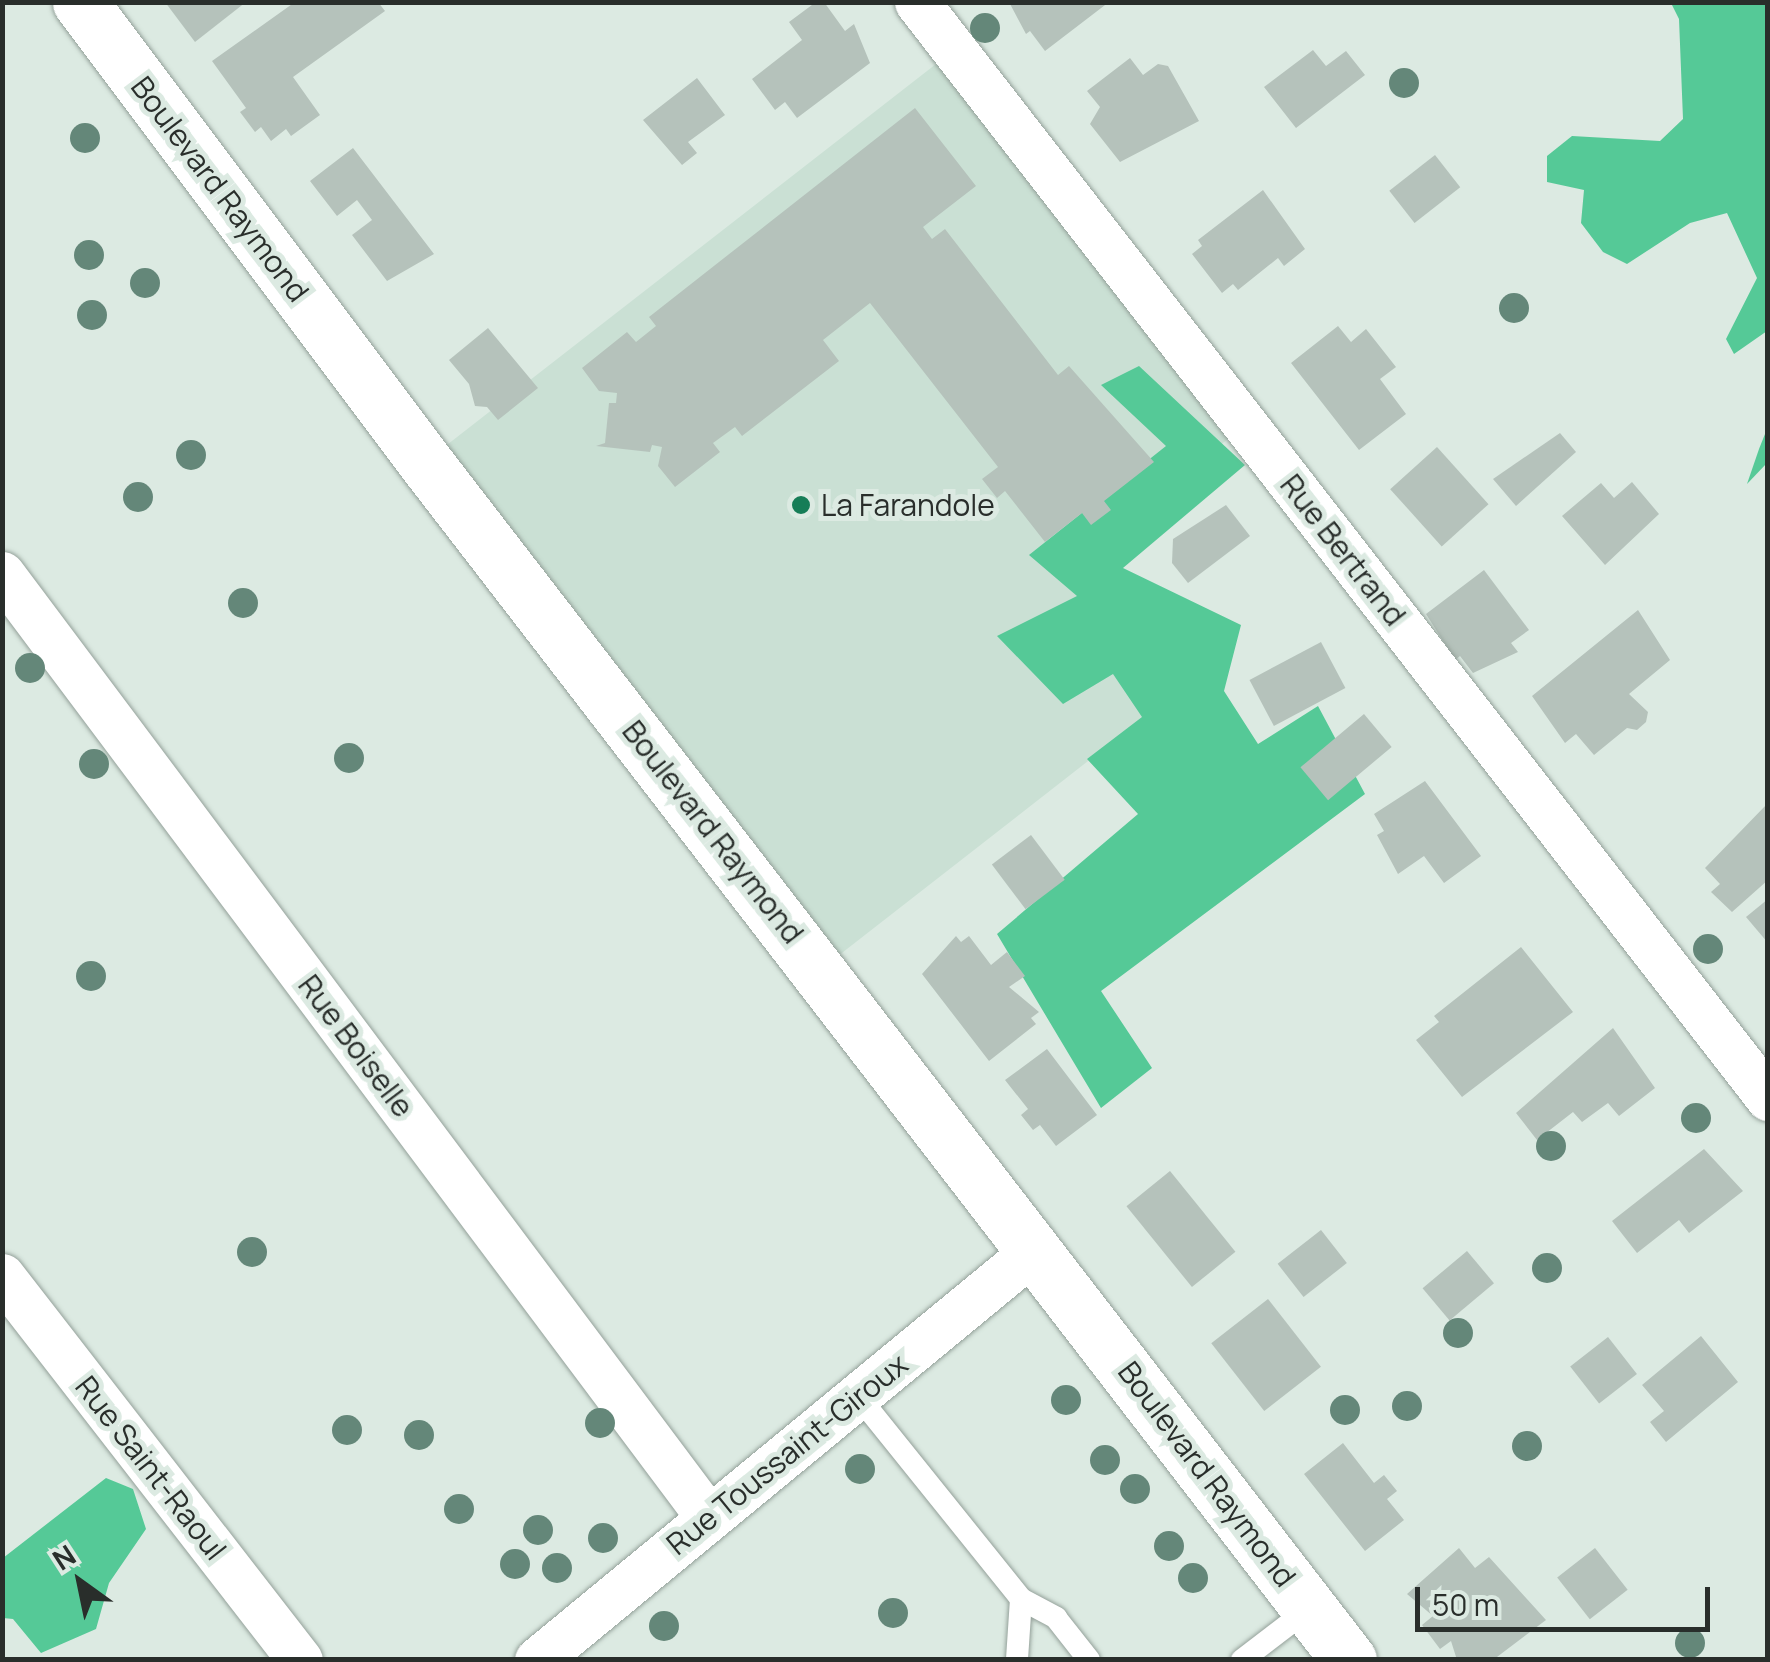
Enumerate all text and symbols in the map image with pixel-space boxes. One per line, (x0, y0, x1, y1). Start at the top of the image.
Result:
street label: Boulevard Raymond (124, 69, 316, 309)
street label: Rue Bertrand (1273, 467, 1413, 633)
place label: La Farandole (821, 487, 995, 523)
marker: La Farandole (790, 494, 812, 516)
street label: Boulevard Raymond (615, 714, 811, 950)
street label: Rue Boiselle (291, 968, 421, 1124)
street label: Rue Toussaint-Giroux (659, 1346, 915, 1562)
street label: Boulevard Raymond (1111, 1354, 1303, 1594)
street label: Rue Saint-Raoul (68, 1369, 234, 1567)
north arrow (30, 1532, 130, 1632)
text: N (45, 1535, 82, 1578)
scale bar (1420, 1567, 1715, 1629)
text: 50 m (1432, 1584, 1499, 1625)

